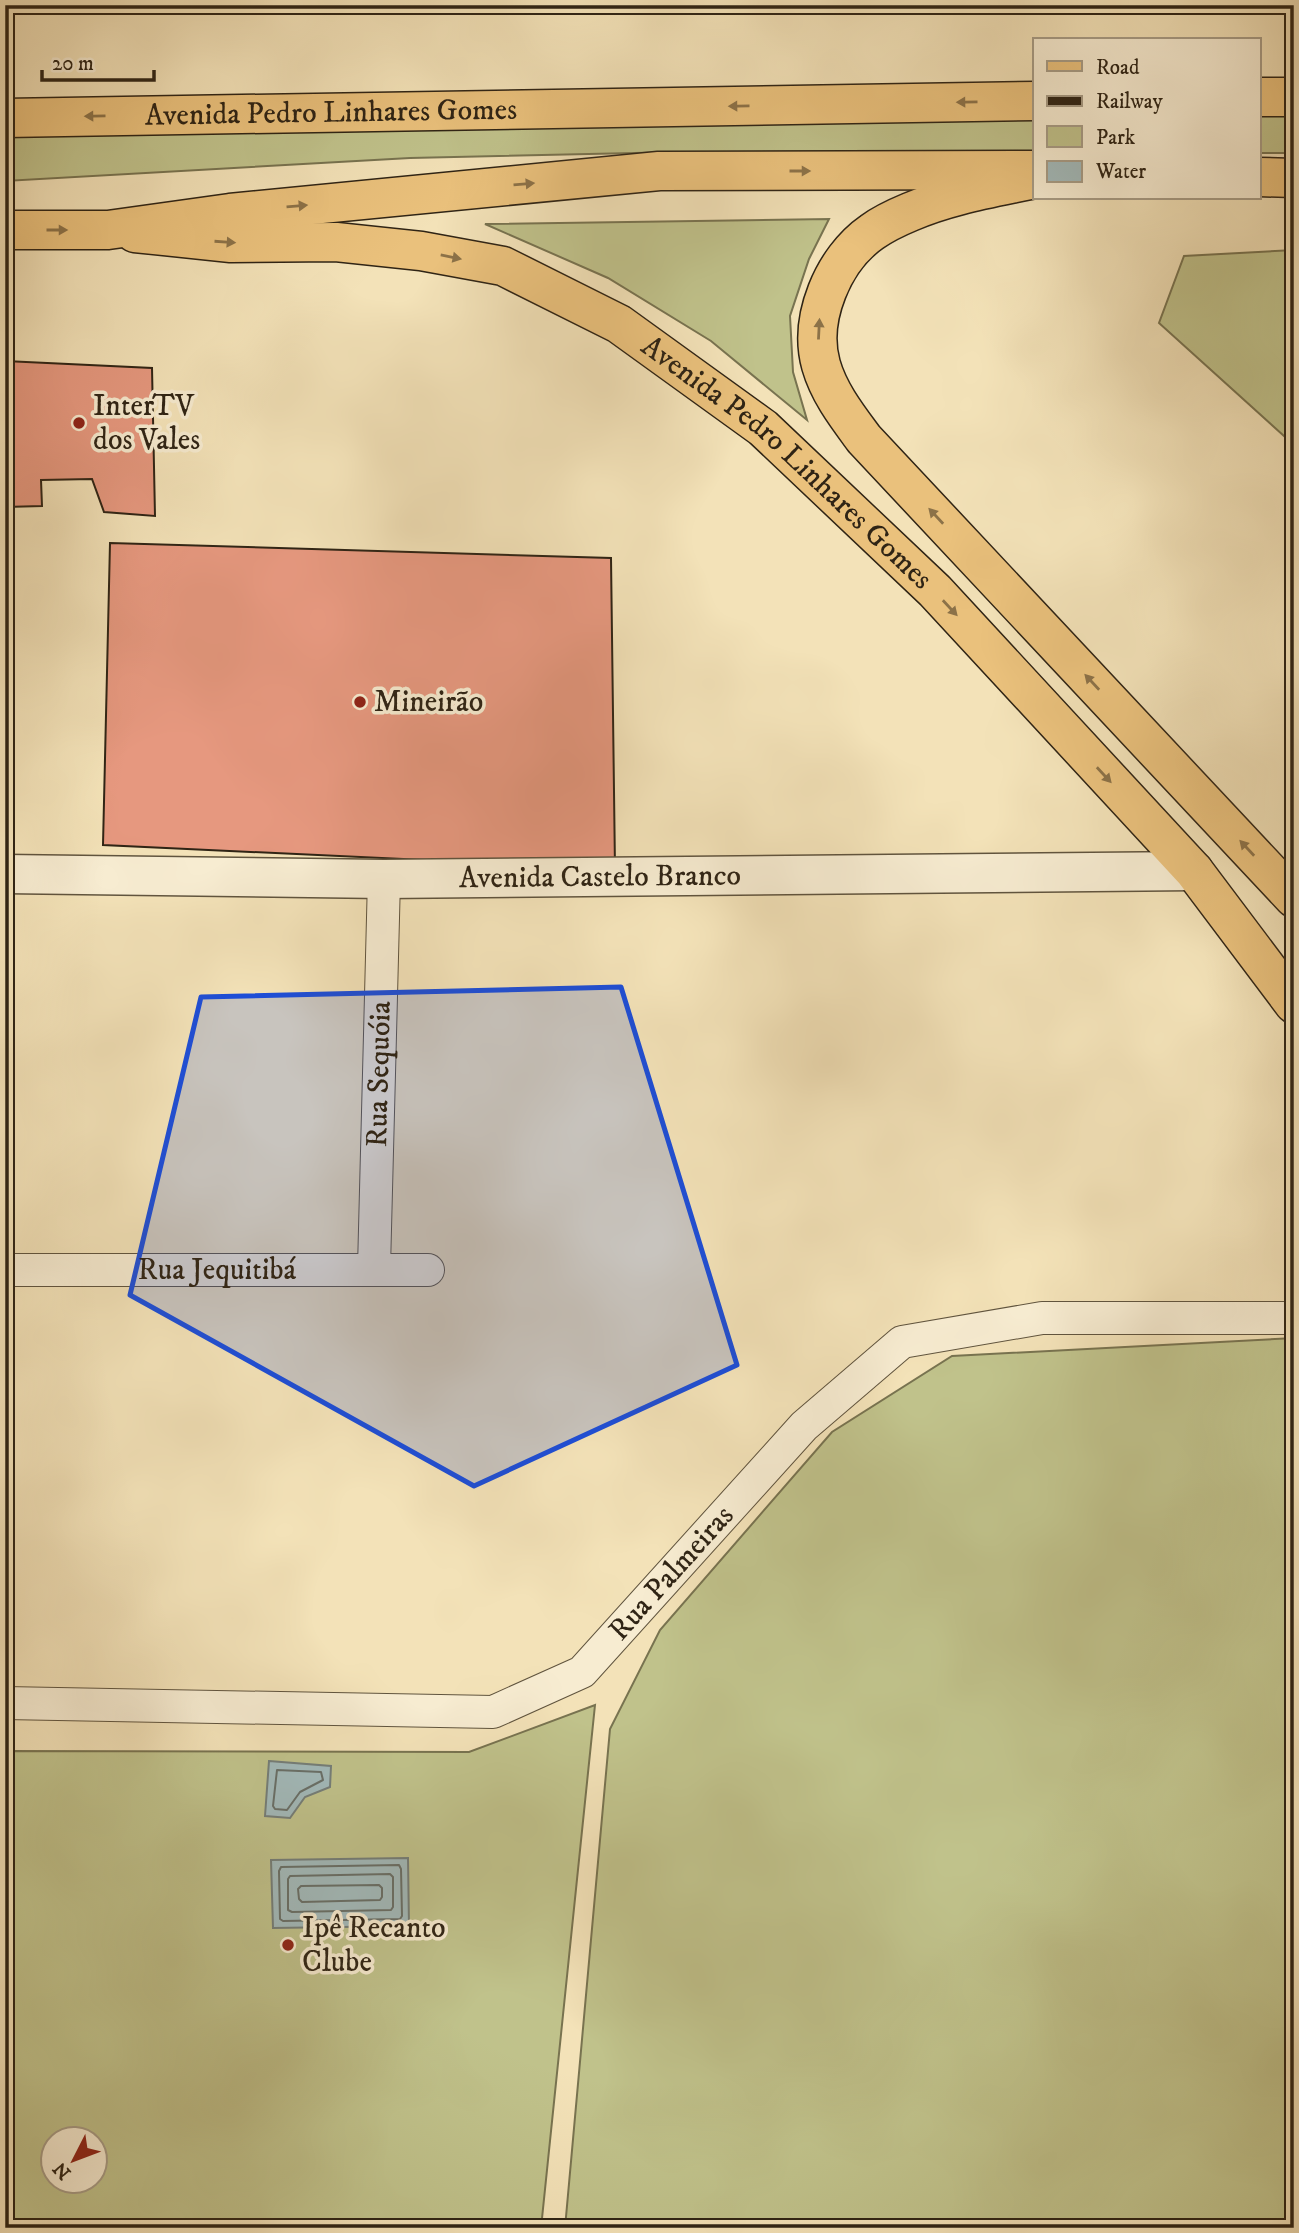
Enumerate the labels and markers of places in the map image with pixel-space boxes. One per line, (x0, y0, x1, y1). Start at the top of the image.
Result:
place label: InterTV dos Vales (93, 388, 200, 459)
marker: InterTV dos Vales (71, 415, 87, 431)
place label: Mineirão (374, 684, 483, 721)
marker: Mineirão (352, 694, 368, 710)
place label: Ipê Recanto Clube (302, 1910, 446, 1981)
marker: Ipê Recanto Clube (280, 1937, 296, 1953)

